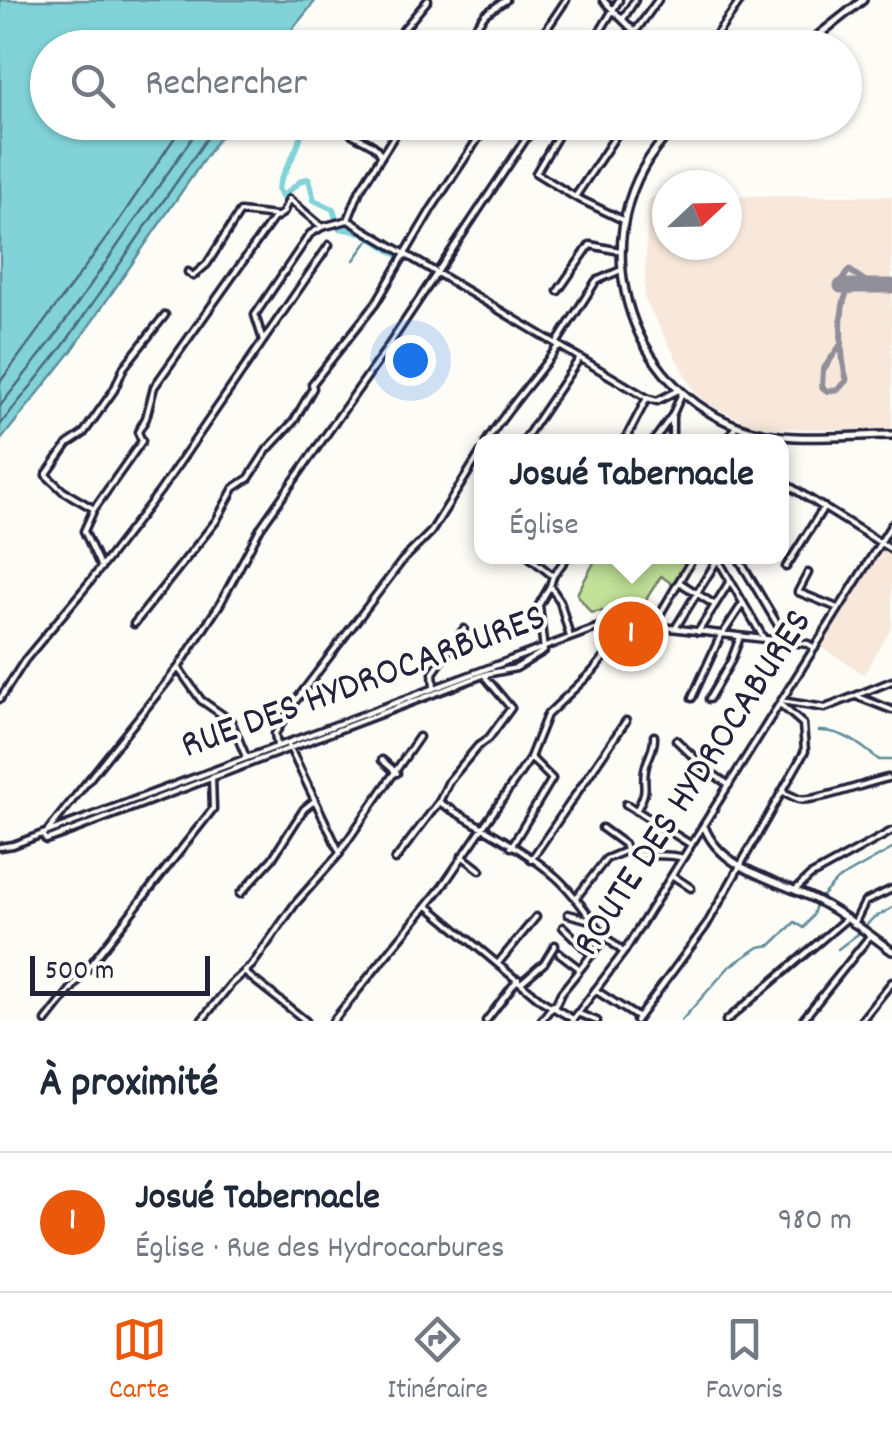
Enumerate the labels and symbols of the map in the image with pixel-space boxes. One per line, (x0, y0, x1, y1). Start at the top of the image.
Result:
north arrow (652, 170, 742, 260)
your location (385, 335, 436, 386)
street label: RUE DES HYDROCARBURES (174, 591, 554, 777)
pin: 1 (598, 596, 664, 672)
street label: ROUTE DES HYDROCABURES (561, 599, 829, 969)
scale bar (30, 951, 210, 996)

